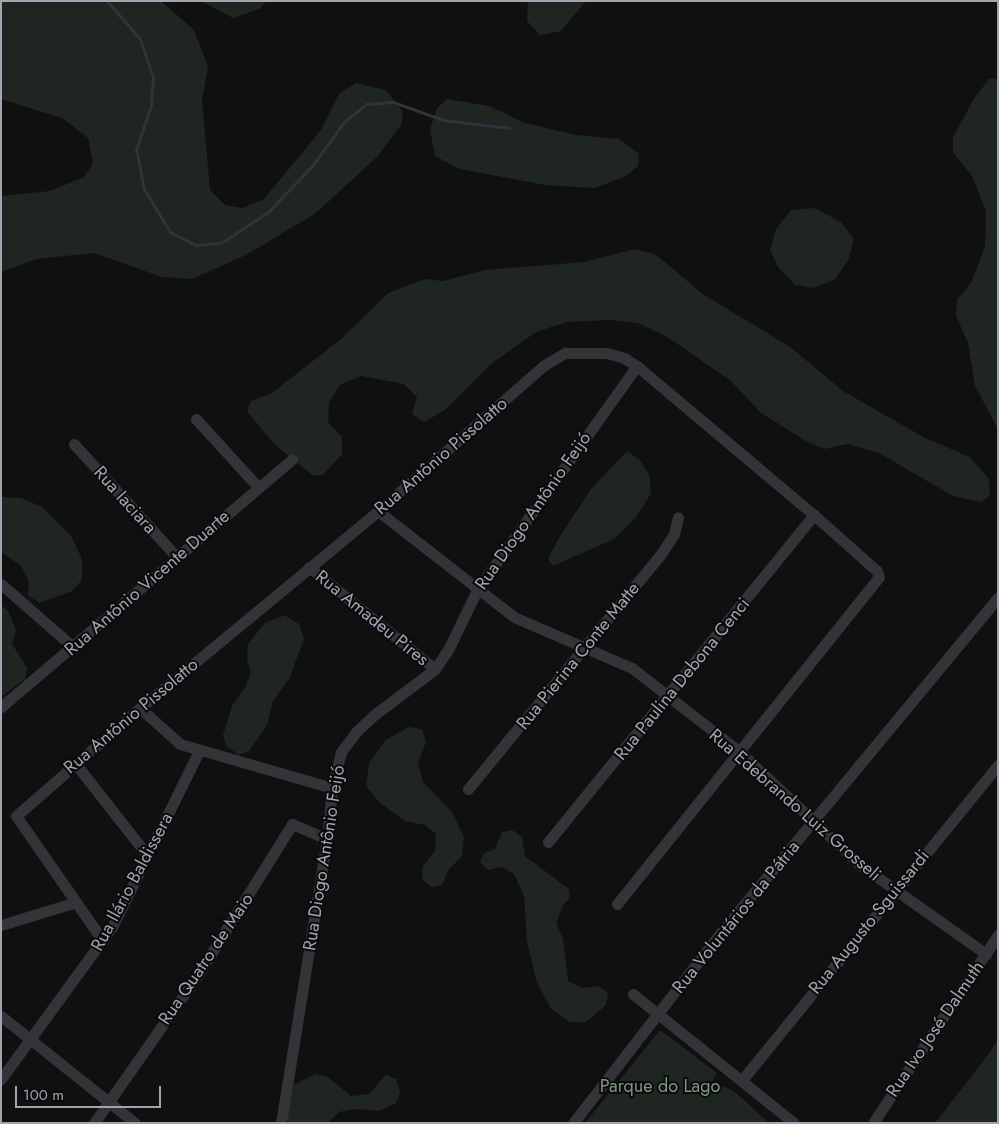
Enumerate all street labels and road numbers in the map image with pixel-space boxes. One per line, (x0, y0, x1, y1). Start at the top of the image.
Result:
street label: Rua Antônio Pissolatto (370, 393, 512, 519)
street label: Rua Diogo Antônio Feijó (470, 428, 596, 594)
street label: Rua Iaciara (89, 462, 161, 538)
street label: Rua Antônio Vicente Duarte (60, 506, 234, 660)
street label: Rua Amadeu Pires (311, 566, 433, 670)
street label: Rua Pierina Conte Matte (512, 578, 644, 734)
street label: Rua Paulina Debona Cenci (610, 593, 754, 765)
street label: Rua Antônio Pissolatto (59, 654, 203, 778)
street label: Rua Edebrando Luiz Grosseli (705, 724, 885, 886)
street label: Rua Diogo Antônio Feijó (299, 764, 349, 952)
street label: Rua Ilário Baldissera (86, 809, 178, 955)
street label: Rua Voluntários da Pátria (668, 836, 804, 998)
street label: Rua Augusto Sguissardi (804, 845, 934, 999)
street label: Rua Quatro de Maio (154, 889, 258, 1029)
street label: Rua Ivo José Dalmuth (882, 957, 988, 1101)

